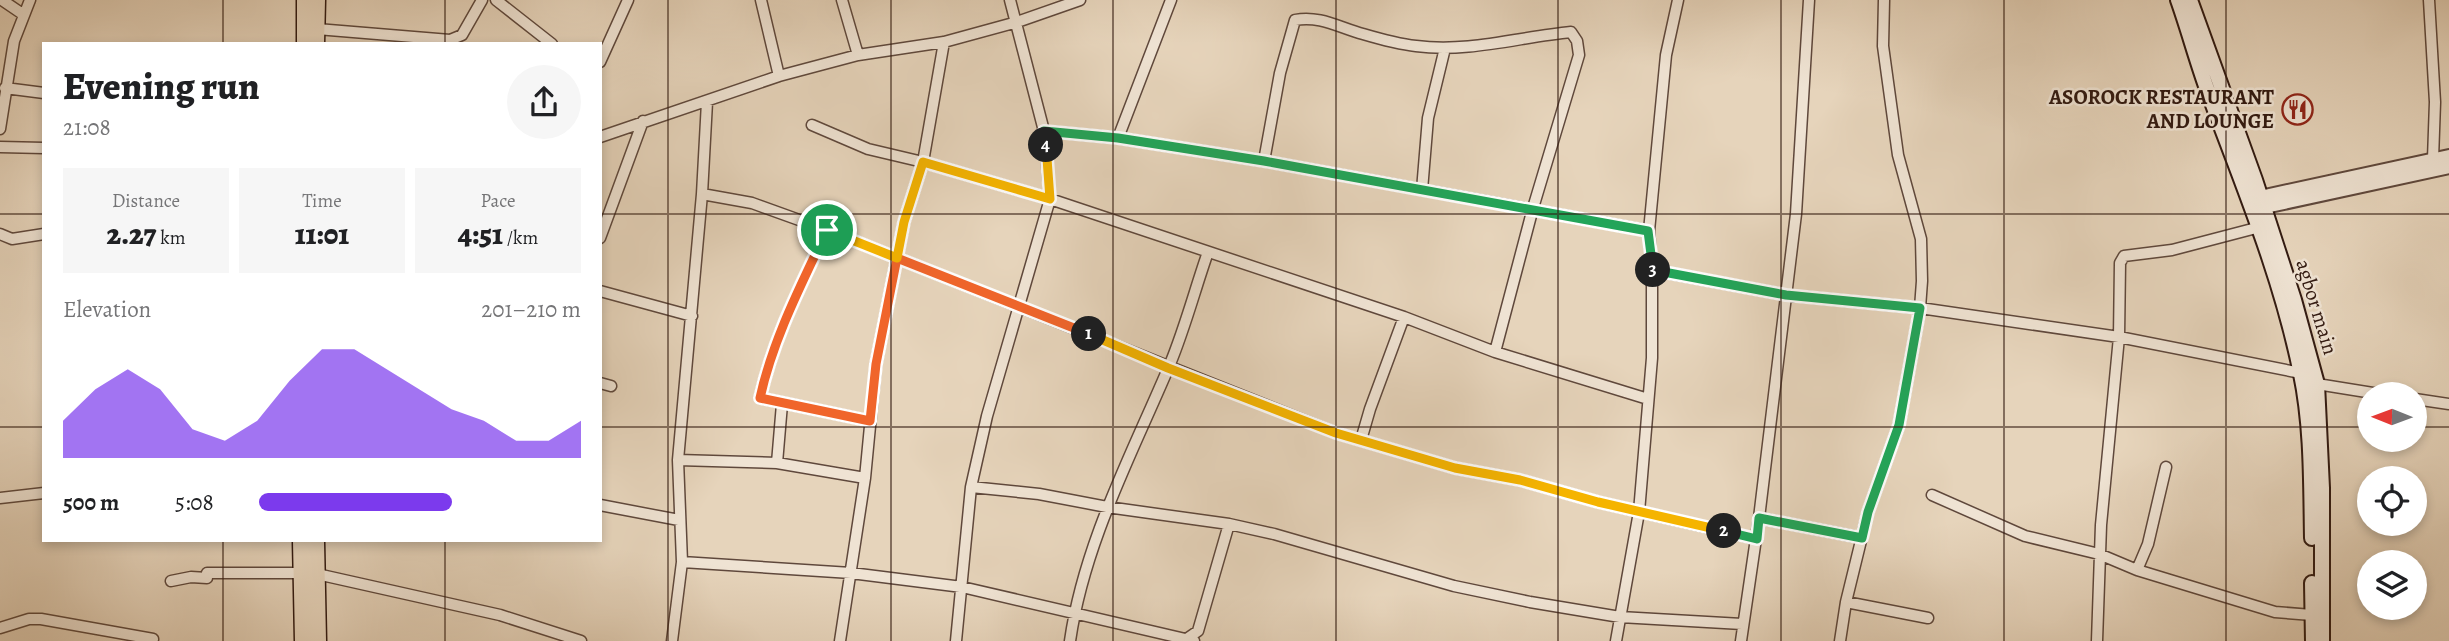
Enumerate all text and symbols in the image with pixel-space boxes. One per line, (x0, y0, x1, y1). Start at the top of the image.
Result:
text: Evening run (63, 60, 260, 112)
button: share (507, 65, 581, 139)
place label: ASOROCK RESTAURANT AND LOUNGE (2048, 83, 2274, 135)
restaurant icon: ASOROCK RESTAURANT AND LOUNGE (2280, 92, 2314, 126)
text: 21:08 (63, 112, 111, 143)
pin: 4 (1028, 128, 1064, 162)
text: 4 (1041, 131, 1050, 157)
text: Distance (112, 188, 180, 214)
text: Time (302, 188, 342, 214)
text: Pace (480, 188, 516, 214)
pin (797, 200, 857, 260)
icon: arrive (808, 211, 846, 249)
text: 2.27 (107, 214, 156, 254)
text: 11:01 (295, 214, 349, 254)
text: 4:51 (458, 214, 503, 254)
text: km (156, 225, 185, 251)
text: /km (503, 225, 538, 251)
pin: 3 (1636, 252, 1670, 288)
text: 3 (1648, 256, 1657, 282)
street label: agbor main (2289, 256, 2345, 358)
text: Elevation (63, 294, 151, 325)
text: 201–210 m (481, 294, 581, 325)
pin: 1 (1072, 316, 1106, 352)
text: 1 (1085, 320, 1092, 346)
north arrow (2357, 382, 2427, 452)
map controls (2357, 382, 2427, 620)
button: locate (2357, 466, 2427, 536)
text: 500 m (63, 487, 119, 518)
text: 5:08 (175, 487, 214, 518)
pin: 2 (1706, 514, 1742, 548)
text: 2 (1719, 517, 1728, 543)
button: layers (2357, 550, 2427, 620)

